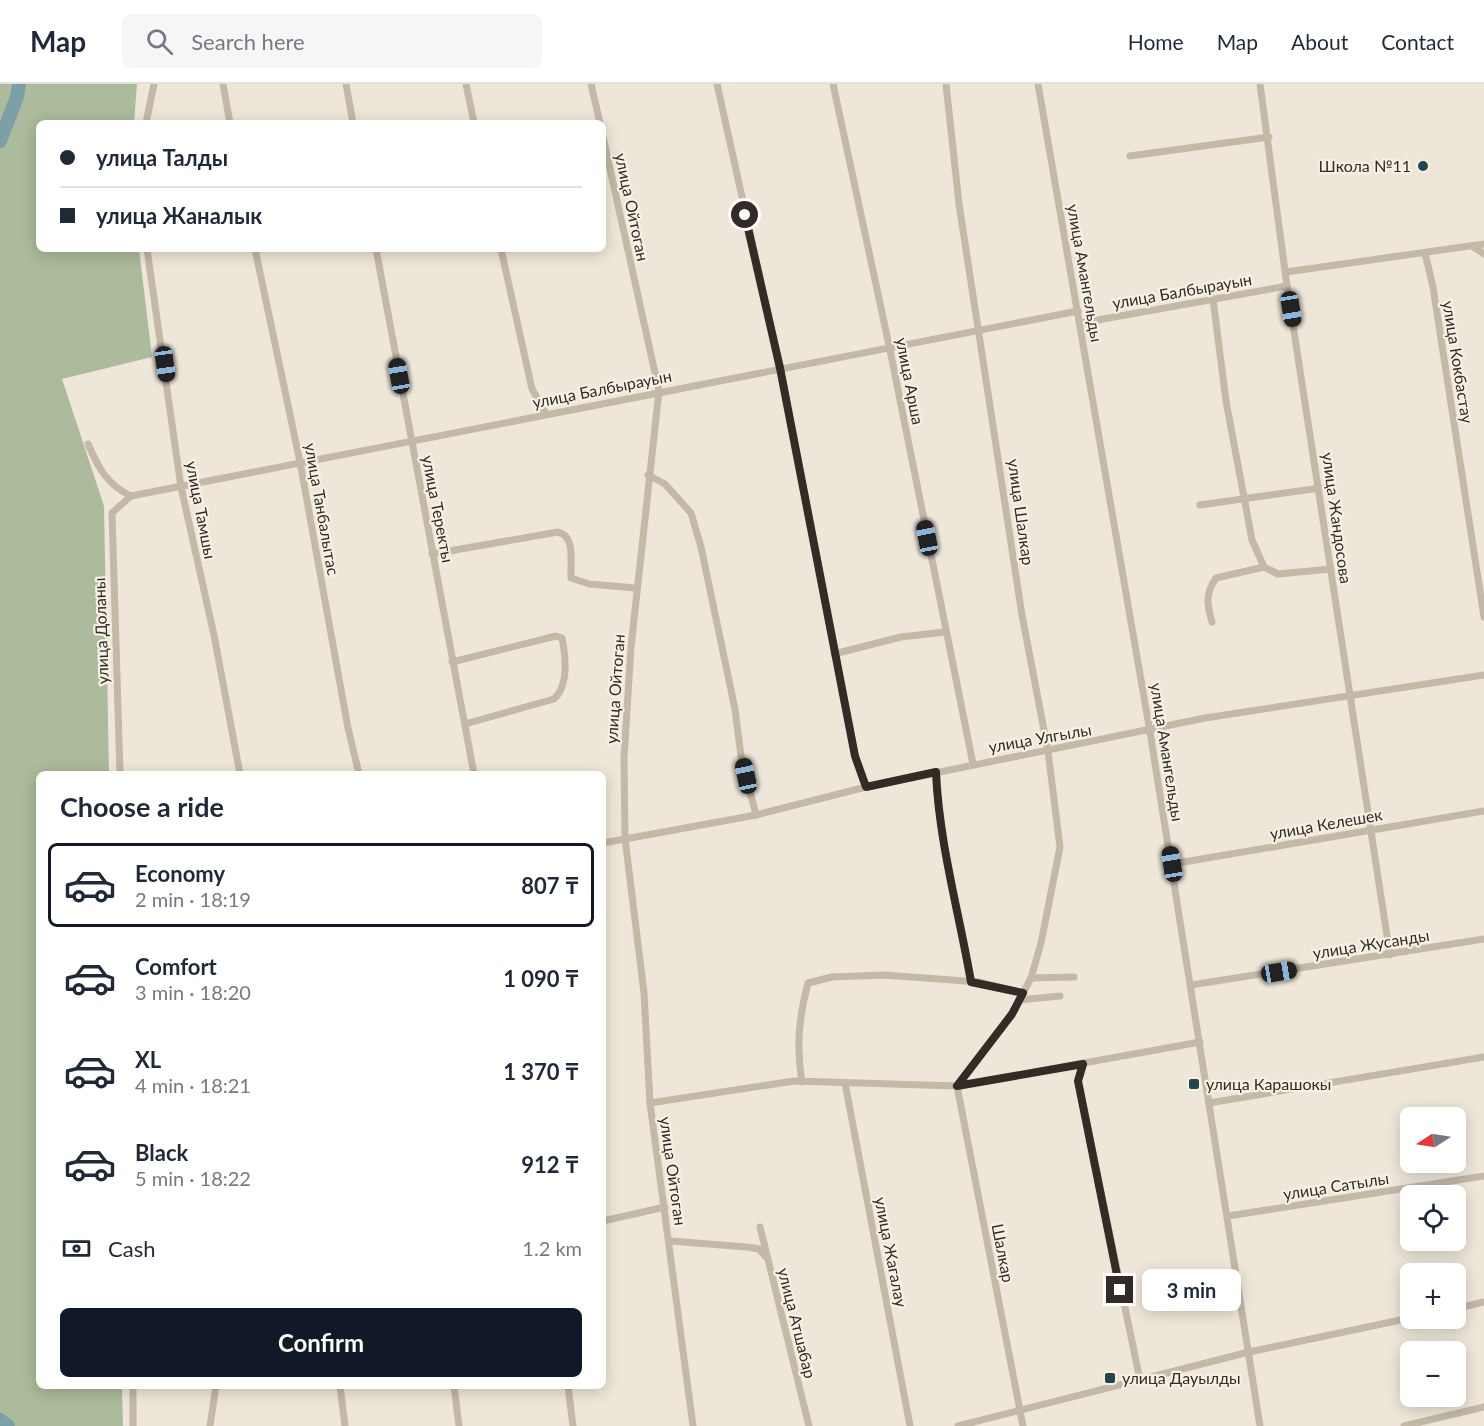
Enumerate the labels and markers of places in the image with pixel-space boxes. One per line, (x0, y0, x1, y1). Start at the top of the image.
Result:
place label: Школа №11 (1319, 156, 1411, 175)
marker: Школа №11 (1416, 159, 1430, 173)
place label: улица Карашокы (1206, 1074, 1331, 1093)
marker: улица Карашокы (1187, 1077, 1201, 1091)
place label: улица Дауылды (1122, 1368, 1241, 1387)
marker: улица Дауылды (1103, 1371, 1117, 1385)

